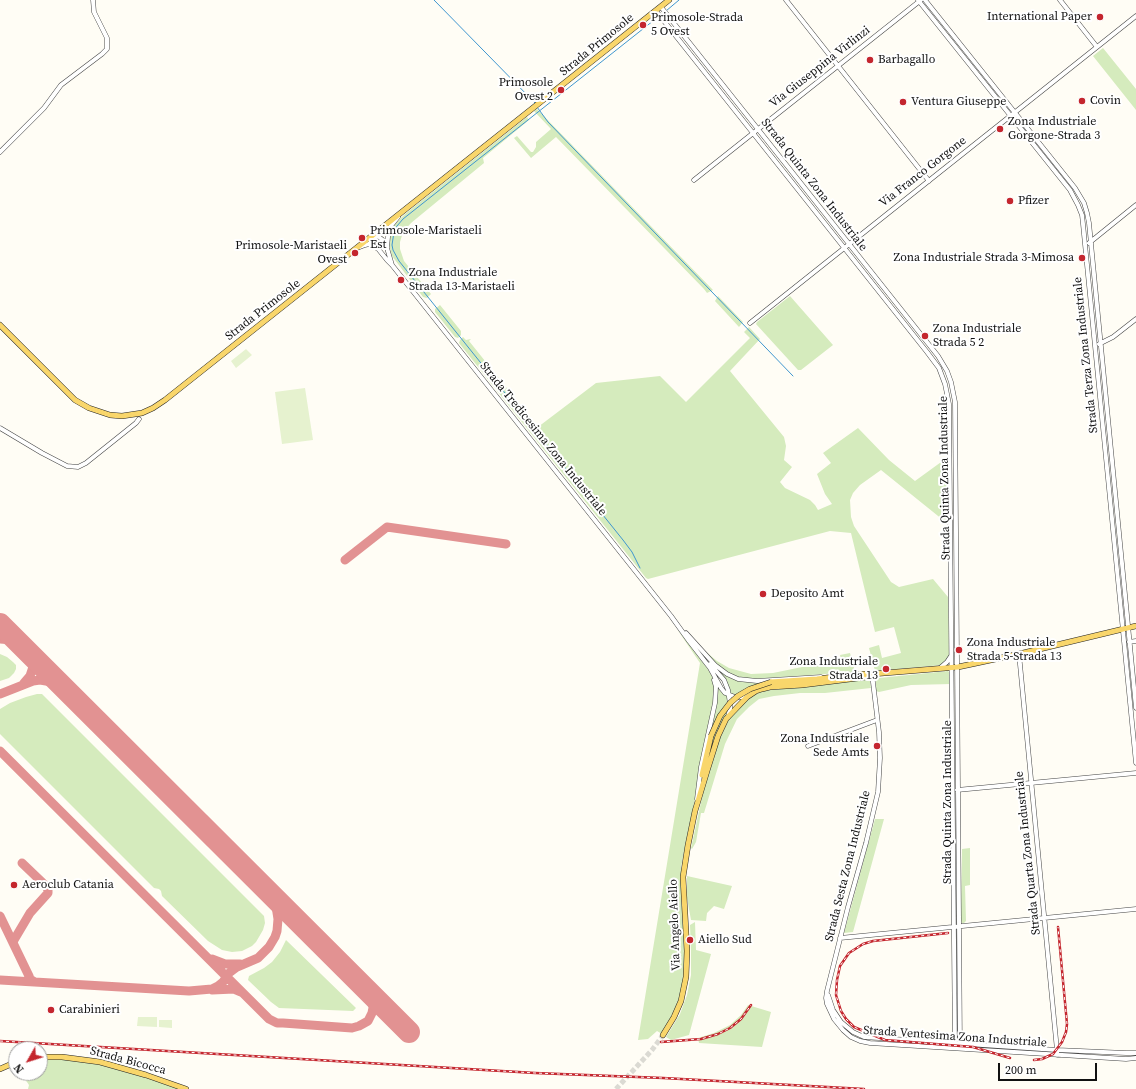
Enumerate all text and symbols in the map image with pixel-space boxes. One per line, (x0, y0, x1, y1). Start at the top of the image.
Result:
place label: International Paper (987, 10, 1092, 24)
street label: Strada Primosole (557, 11, 637, 79)
place label: Primosole-Strada 5 Ovest (651, 11, 743, 39)
marker: International Paper (1095, 12, 1105, 22)
marker: Primosole-Strada 5 Ovest (638, 20, 648, 30)
street label: Via Giuseppina Virlinzi (767, 23, 873, 111)
place label: Barbagallo (878, 53, 935, 67)
marker: Barbagallo (865, 55, 875, 65)
place label: Primosole Ovest 2 (499, 76, 553, 104)
marker: Primosole Ovest 2 (556, 85, 566, 95)
place label: Covin (1090, 94, 1121, 108)
place label: Ventura Giuseppe (911, 95, 1006, 109)
marker: Covin (1077, 96, 1087, 106)
marker: Ventura Giuseppe (898, 97, 908, 107)
place label: Zona Industriale Gorgone-Strada 3 (1008, 115, 1100, 143)
street label: Strada Quinta Zona Industriale (758, 116, 870, 254)
marker: Zona Industriale Gorgone-Strada 3 (995, 124, 1005, 134)
street label: Via Franco Gorgone (877, 134, 969, 210)
place label: Pfizer (1018, 194, 1049, 208)
marker: Pfizer (1005, 196, 1015, 206)
place label: Primosole-Maristaeli Est (370, 224, 482, 252)
marker: Primosole-Maristaeli Est (357, 233, 367, 243)
place label: Primosole-Maristaeli Ovest (235, 239, 347, 267)
marker: Primosole-Maristaeli Ovest (350, 248, 360, 258)
place label: Zona Industriale Strada 3-Mimosa (894, 251, 1074, 265)
marker: Zona Industriale Strada 3-Mimosa (1077, 253, 1087, 263)
place label: Zona Industriale Strada 13-Maristaeli (409, 266, 515, 294)
marker: Zona Industriale Strada 13-Maristaeli (396, 275, 406, 285)
street label: Strada Primosole (223, 276, 303, 344)
street label: Strada Terza Zona Industriale (1071, 276, 1101, 434)
place label: Zona Industriale Strada 5 2 (933, 322, 1021, 350)
marker: Zona Industriale Strada 5 2 (920, 331, 930, 341)
street label: Strada Tredicesima Zona Industriale (476, 359, 610, 519)
street label: Strada Quinta Zona Industriale (936, 396, 954, 560)
place label: Deposito Amt (771, 587, 844, 601)
marker: Deposito Amt (758, 589, 768, 599)
place label: Zona Industriale Strada 5-Strada 13 (967, 636, 1062, 664)
marker: Zona Industriale Strada 5-Strada 13 (954, 645, 964, 655)
place label: Zona Industriale Strada 13 (790, 655, 878, 683)
marker: Zona Industriale Strada 13 (881, 664, 891, 674)
street label: Strada Quinta Zona Industriale (941, 720, 955, 884)
place label: Zona Industriale Sede Amts (781, 732, 869, 760)
marker: Zona Industriale Sede Amts (872, 741, 882, 751)
street label: Strada Quarta Zona Industriale (1012, 770, 1044, 936)
street label: Strada Sesta Zona Industriale (822, 789, 874, 943)
place label: Aeroclub Catania (22, 878, 114, 892)
street label: Via Angelo Aiello (666, 879, 684, 971)
marker: Aeroclub Catania (9, 880, 19, 890)
place label: Aiello Sud (698, 933, 752, 947)
marker: Aiello Sud (685, 935, 695, 945)
place label: Carabinieri (59, 1003, 120, 1017)
marker: Carabinieri (46, 1005, 56, 1015)
street label: Strada Ventesima Zona Industriale (863, 1023, 1047, 1051)
north arrow (8, 1041, 48, 1081)
street label: Strada Bicocca (88, 1044, 168, 1078)
scale bar (1000, 1055, 1099, 1081)
text: N (11, 1060, 27, 1076)
text: 200 m (1005, 1062, 1037, 1078)

